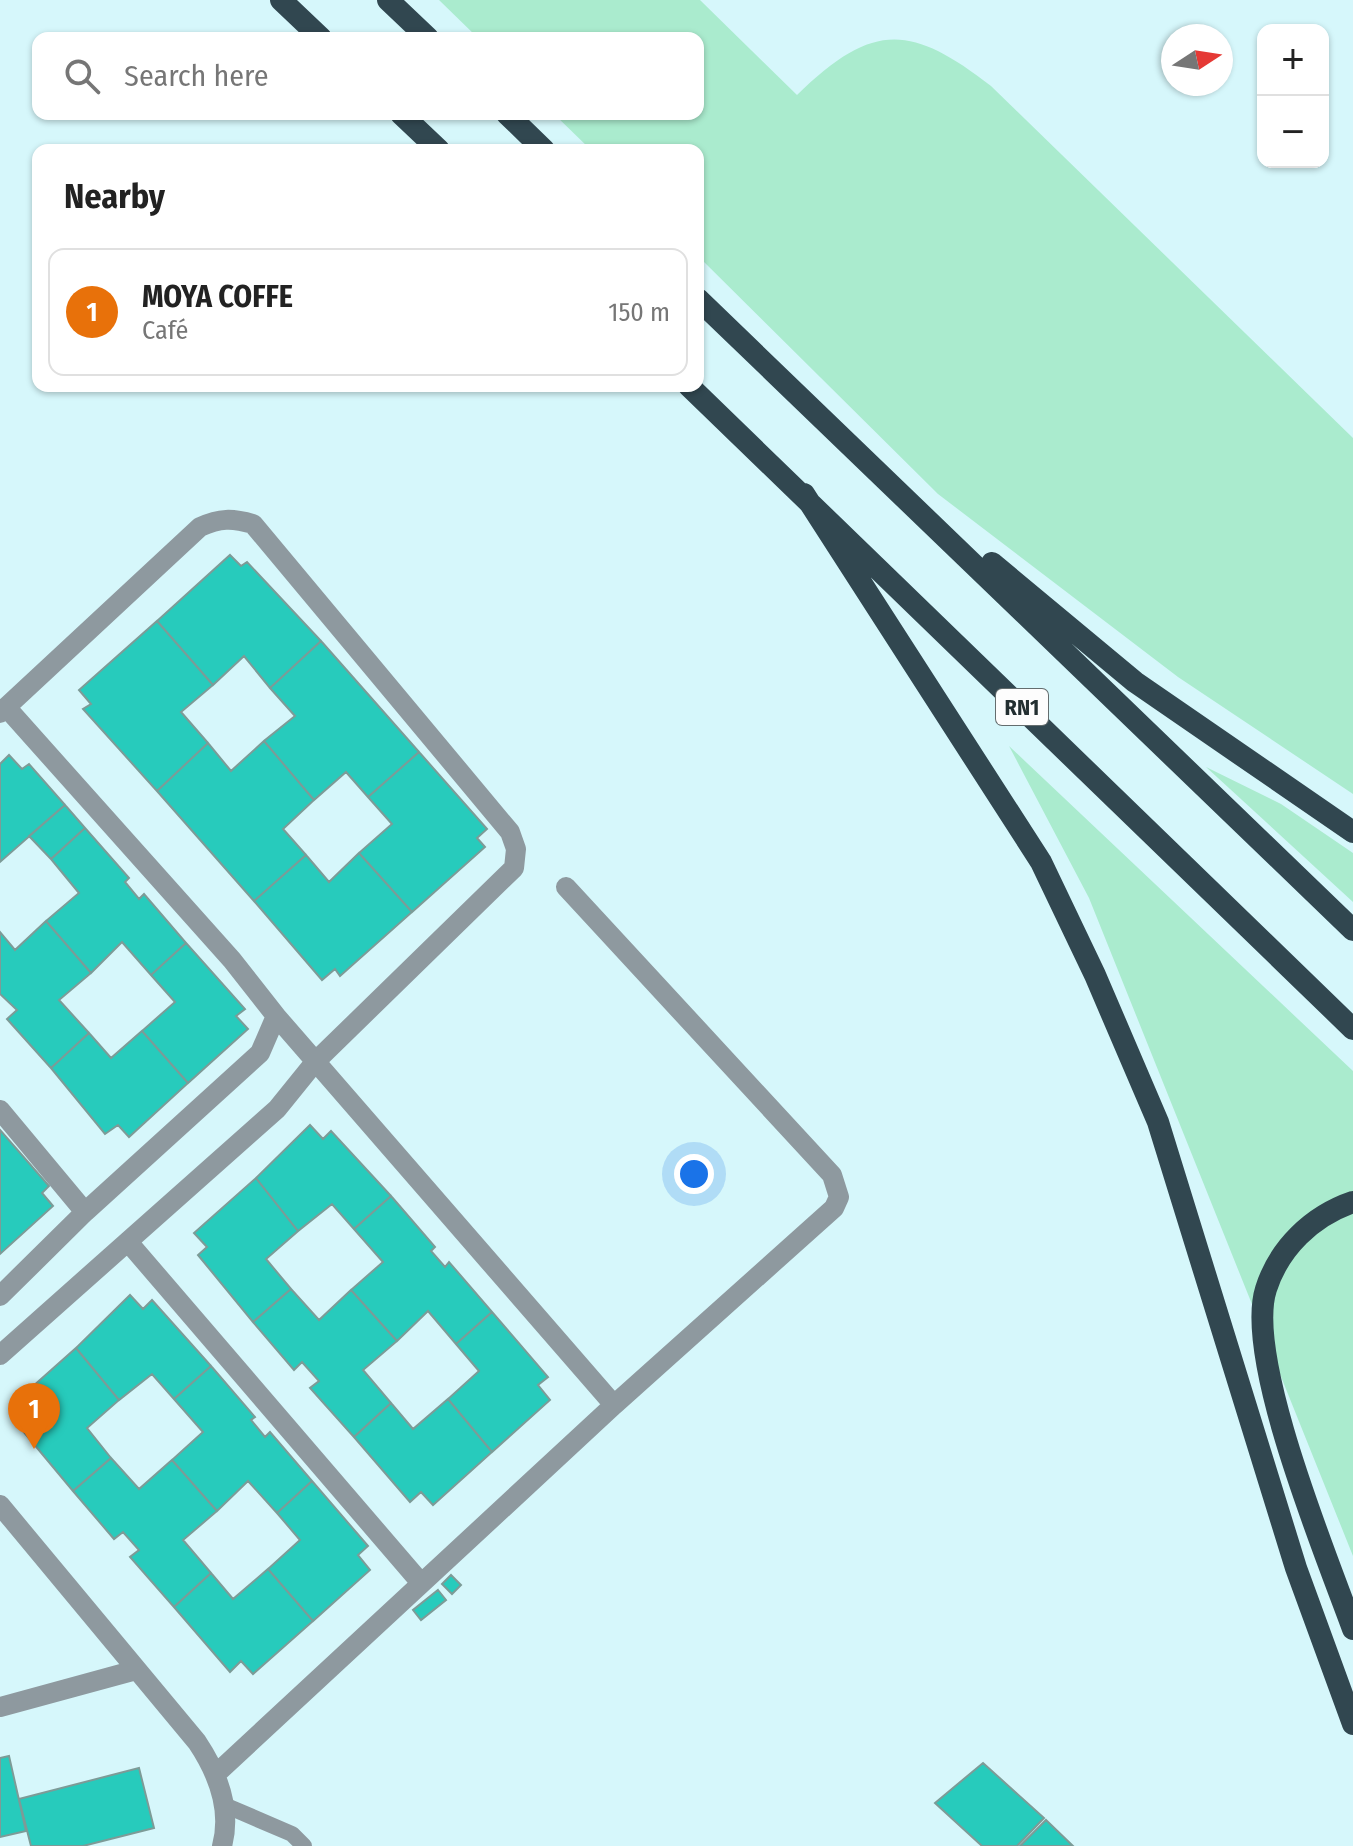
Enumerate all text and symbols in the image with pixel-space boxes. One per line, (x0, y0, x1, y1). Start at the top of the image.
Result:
north arrow (1161, 24, 1233, 96)
map controls (1257, 24, 1329, 168)
button: + (1257, 24, 1329, 96)
search box (32, 32, 704, 120)
icon: search (60, 54, 104, 98)
text: Search here (124, 58, 269, 94)
button: − (1257, 96, 1329, 168)
text: Nearby (64, 176, 165, 217)
text: MOYA COFFE (142, 279, 293, 315)
text: 1 (87, 297, 98, 328)
text: 150 m (608, 297, 670, 328)
text: Café (142, 315, 188, 346)
road number: RN1 (996, 689, 1048, 725)
your location (674, 1154, 714, 1194)
pin: 1 (8, 1383, 60, 1449)

